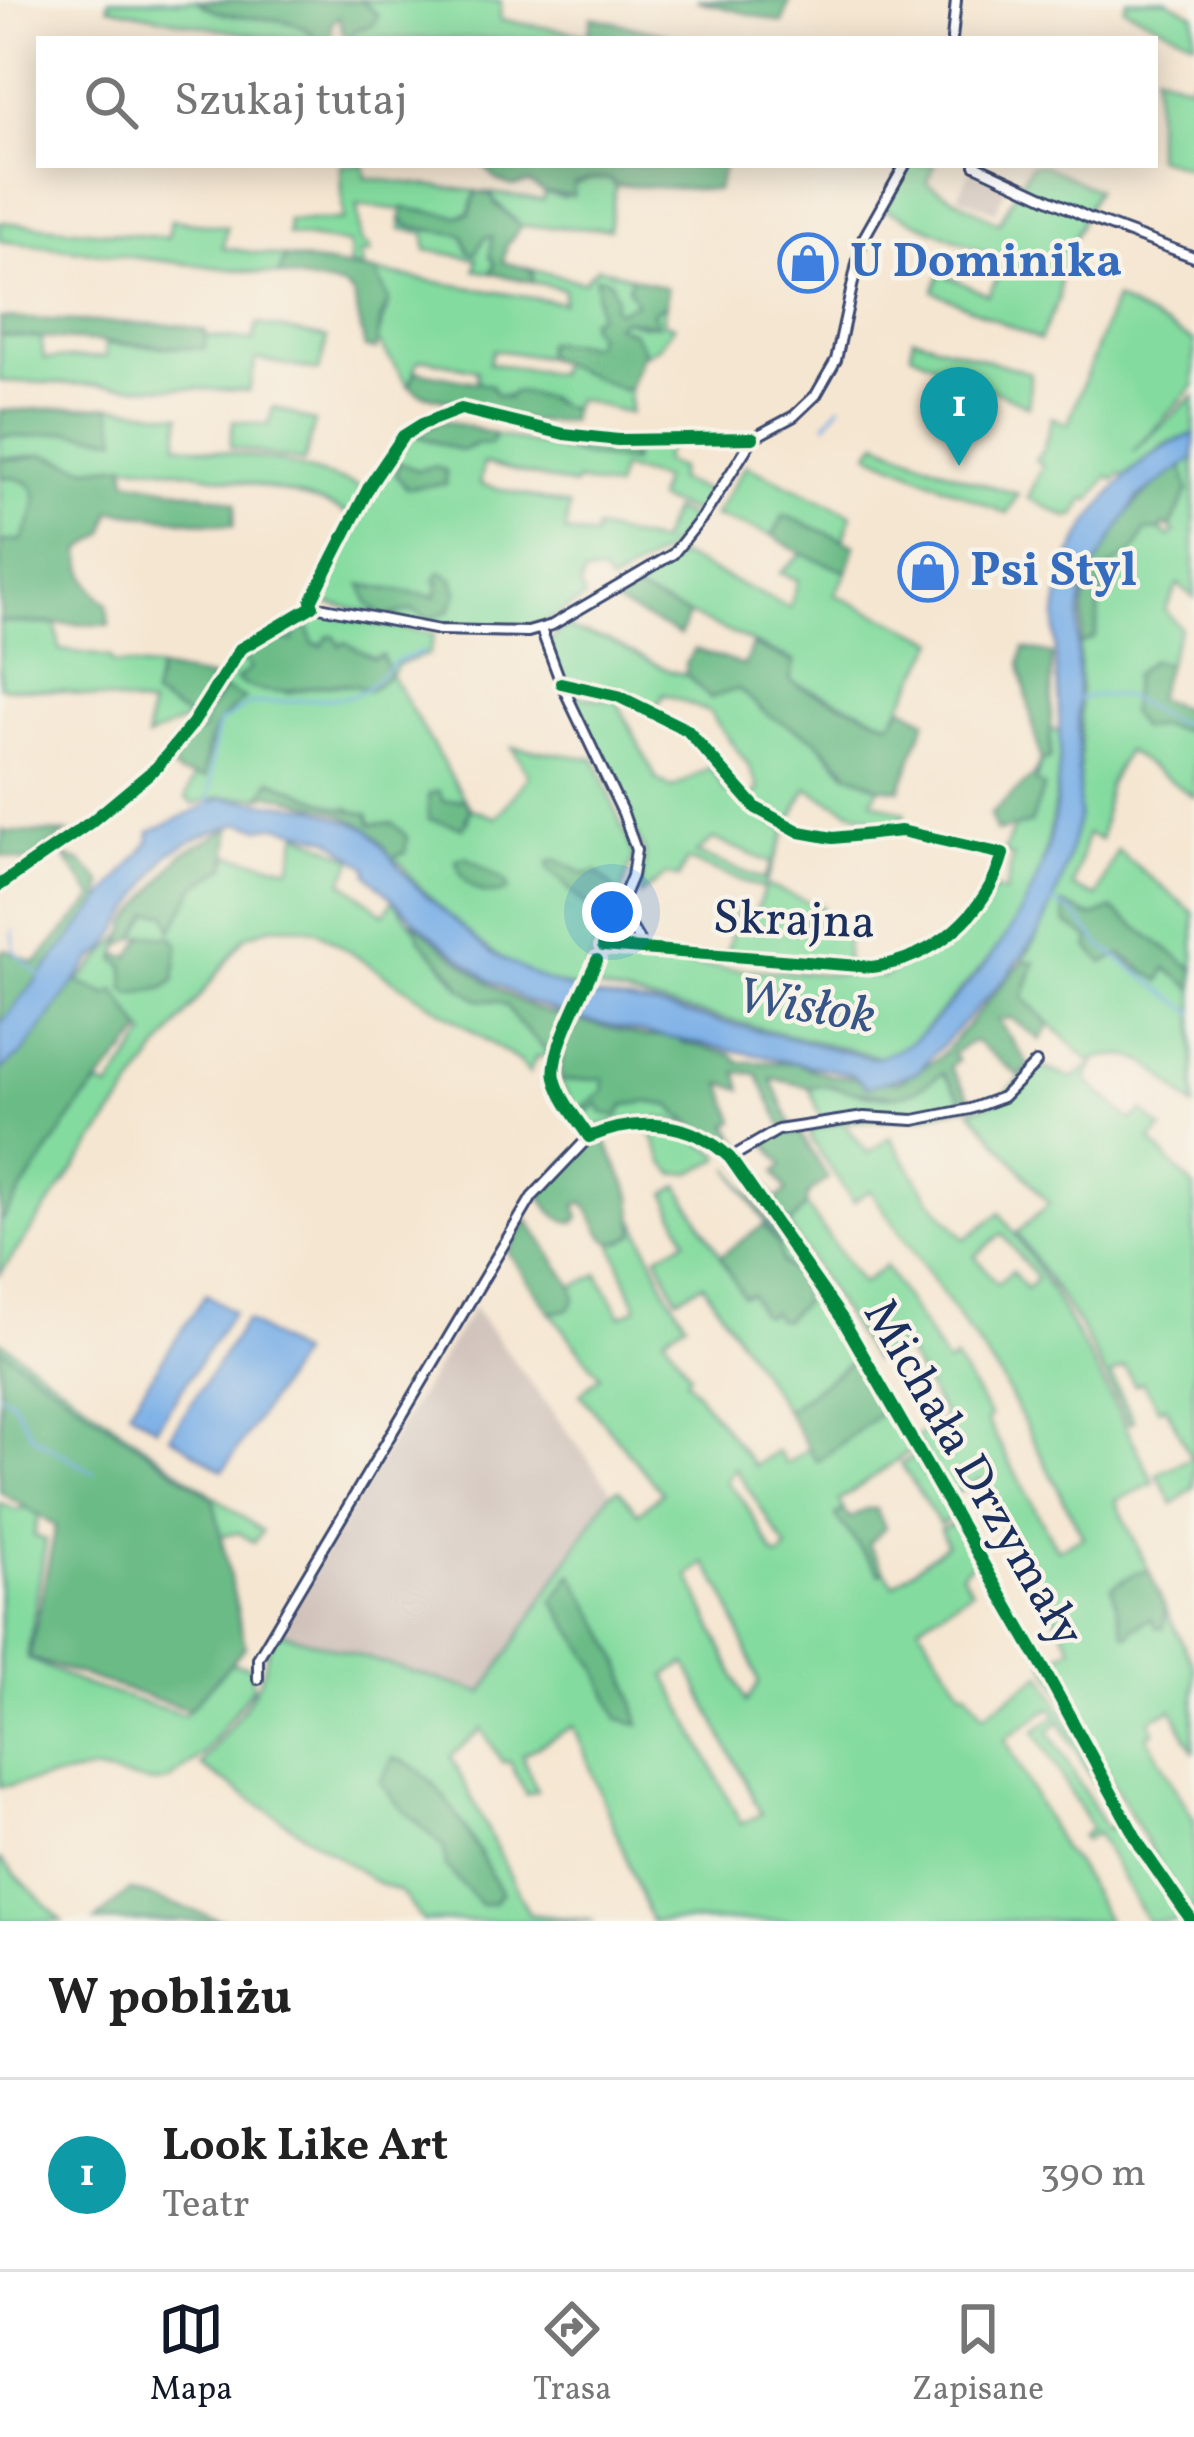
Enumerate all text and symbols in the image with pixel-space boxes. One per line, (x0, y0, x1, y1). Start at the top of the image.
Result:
search box (36, 36, 1158, 168)
icon: search (78, 69, 144, 135)
text: Szukaj tutaj (174, 71, 408, 134)
place label: U Dominika (850, 230, 1122, 297)
shop icon: U Dominika (777, 232, 839, 294)
pin: 1 (920, 367, 998, 466)
place label: Psi Styl (970, 539, 1137, 606)
shop icon: Psi Styl (897, 541, 959, 603)
your location (582, 882, 642, 942)
street label: Skrajna (711, 886, 877, 958)
water label: Wisłok (732, 962, 880, 1054)
street label: Michała Drzymały (845, 1288, 1099, 1660)
text: W pobliżu (48, 1964, 292, 2035)
text: Look Like Art (162, 2116, 448, 2179)
text: 1 (79, 2148, 95, 2202)
text: 390 m (1040, 2148, 1146, 2202)
text: Teatr (162, 2179, 249, 2233)
tab: Mapa (150, 2296, 233, 2414)
tab: Trasa (533, 2296, 612, 2414)
tab: Zapisane (912, 2296, 1044, 2414)

